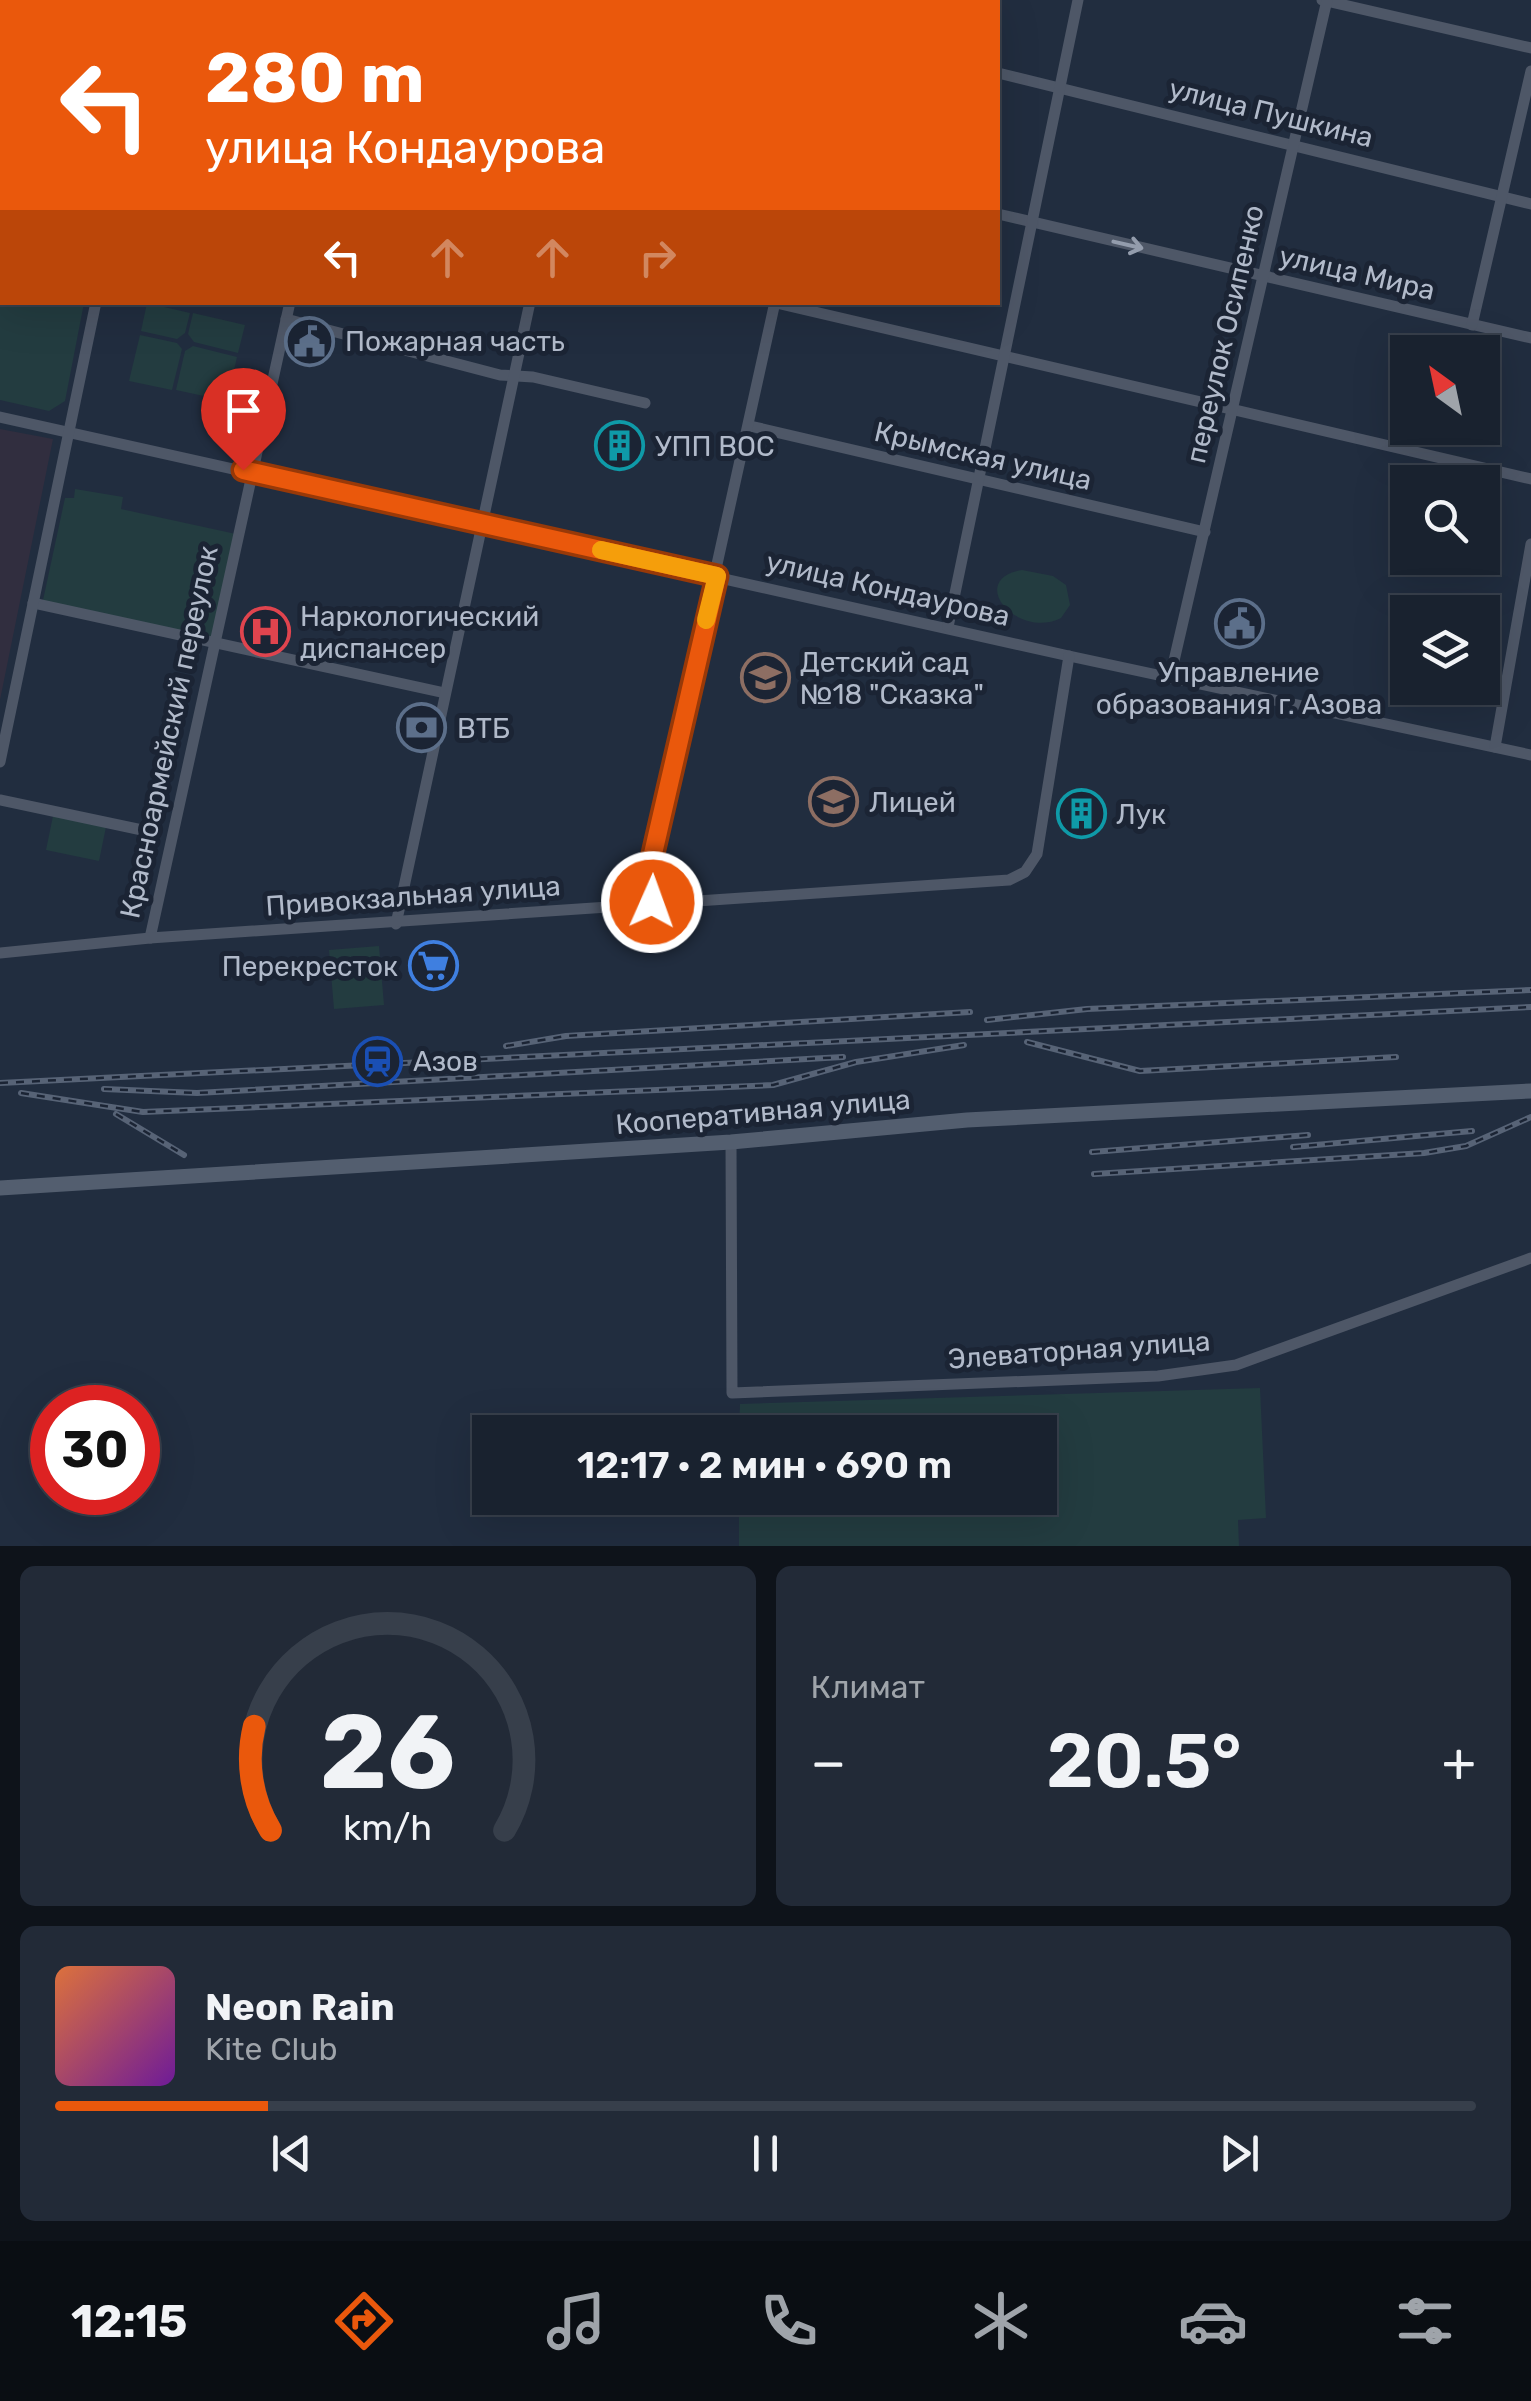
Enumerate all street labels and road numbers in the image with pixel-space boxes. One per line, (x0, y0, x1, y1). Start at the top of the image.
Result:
street label: улица Пушкина (1165, 72, 1377, 154)
street label: переулок Осипенко (1179, 202, 1271, 466)
street label: улица Мира (1276, 239, 1438, 307)
street label: Крымская улица (871, 415, 1095, 497)
street label: Красноармейский переулок (113, 543, 225, 921)
street label: улица Кондаурова (763, 545, 1013, 633)
street label: Привокзальная улица (264, 869, 562, 923)
street label: Кооперативная улица (614, 1083, 912, 1141)
street label: Элеваторная улица (947, 1324, 1211, 1376)

